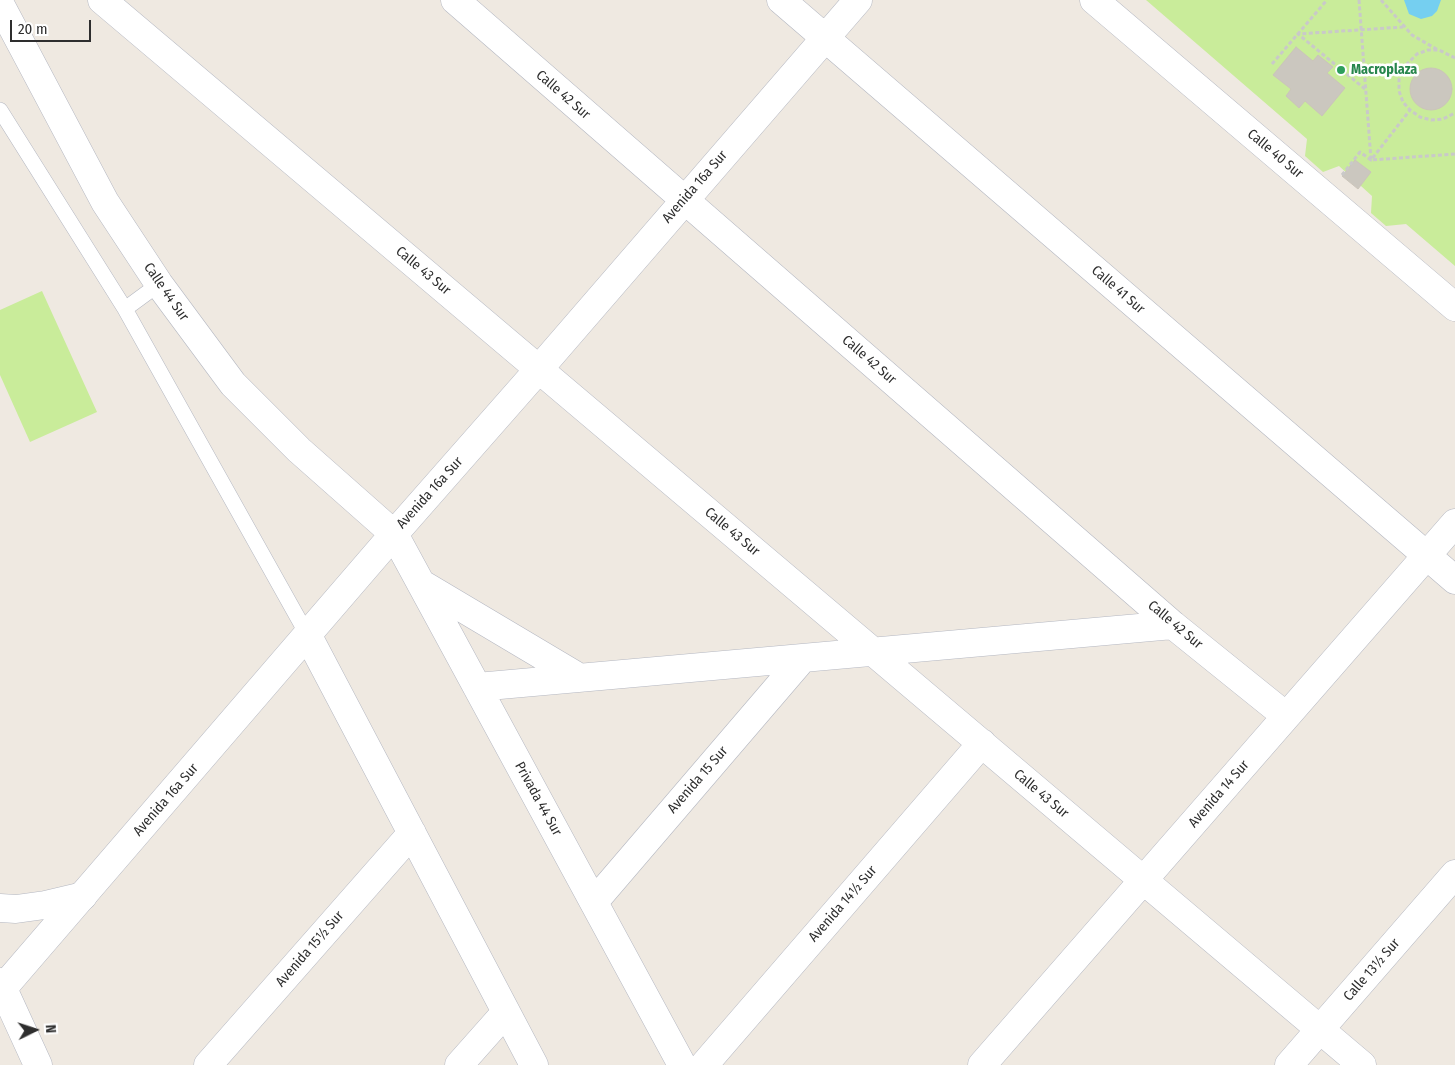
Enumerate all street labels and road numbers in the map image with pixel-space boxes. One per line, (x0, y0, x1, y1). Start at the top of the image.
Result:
street label: Calle 42 Sur (532, 67, 594, 123)
street label: Calle 40 Sur (1244, 126, 1306, 182)
street label: Avenida 16a Sur (659, 147, 731, 227)
street label: Calle 43 Sur (392, 243, 454, 299)
street label: Calle 44 Sur (140, 260, 192, 324)
street label: Calle 41 Sur (1088, 262, 1148, 318)
street label: Calle 42 Sur (838, 332, 900, 388)
street label: Avenida 16a Sur (393, 454, 467, 532)
street label: Calle 43 Sur (701, 504, 763, 560)
street label: Calle 42 Sur (1144, 597, 1206, 653)
street label: Avenida 15 Sur (664, 743, 732, 817)
street label: Avenida 14 Sur (1185, 757, 1253, 831)
street label: Privada 44 Sur (511, 759, 565, 839)
street label: Avenida 16a Sur (130, 760, 202, 840)
street label: Calle 43 Sur (1010, 766, 1072, 822)
street label: Avenida 14½ Sur (805, 862, 881, 946)
street label: Avenida 15½ Sur (272, 908, 348, 990)
street label: Calle 13½ Sur (1340, 935, 1404, 1005)

